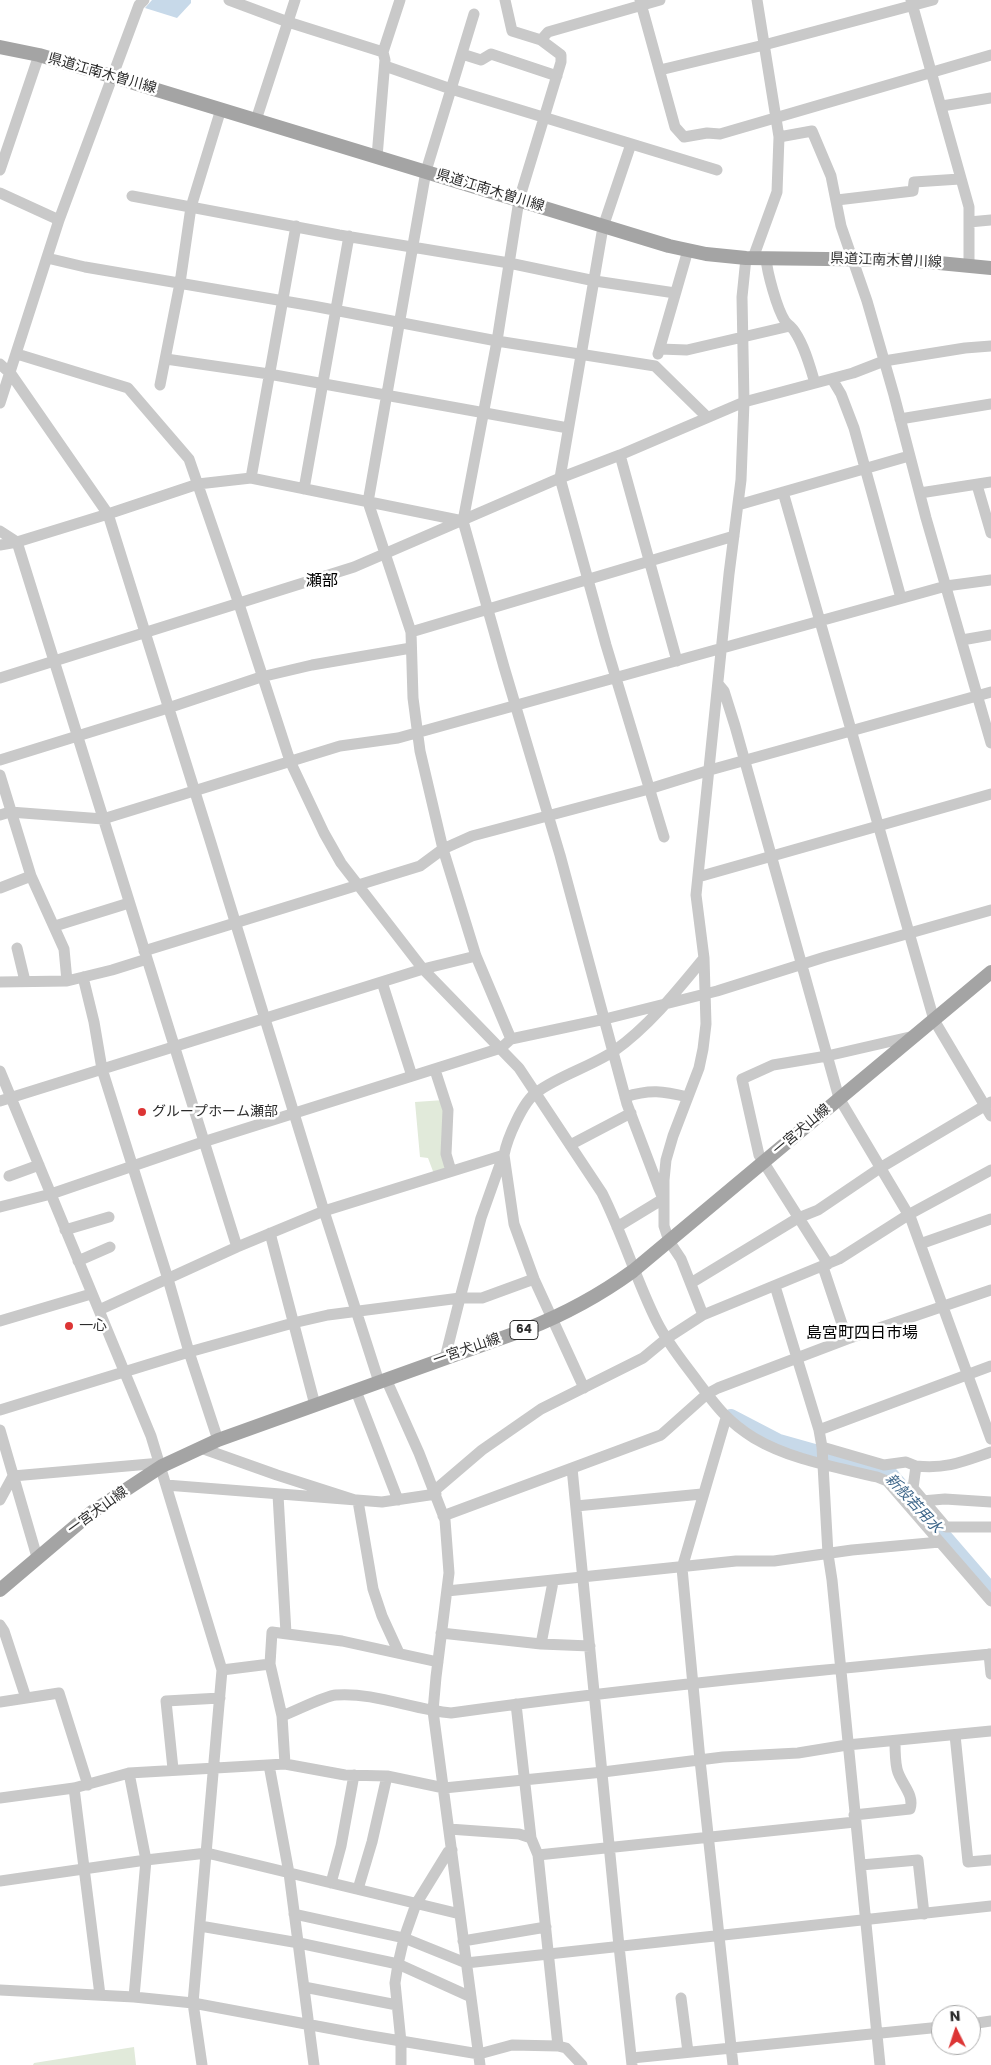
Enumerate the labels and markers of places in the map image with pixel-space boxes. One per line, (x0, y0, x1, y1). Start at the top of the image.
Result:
place label: グループホーム瀬部 (152, 1104, 278, 1120)
marker: グループホーム瀬部 (136, 1106, 148, 1118)
place label: 一心 (79, 1318, 107, 1334)
marker: 一心 (63, 1320, 75, 1332)

